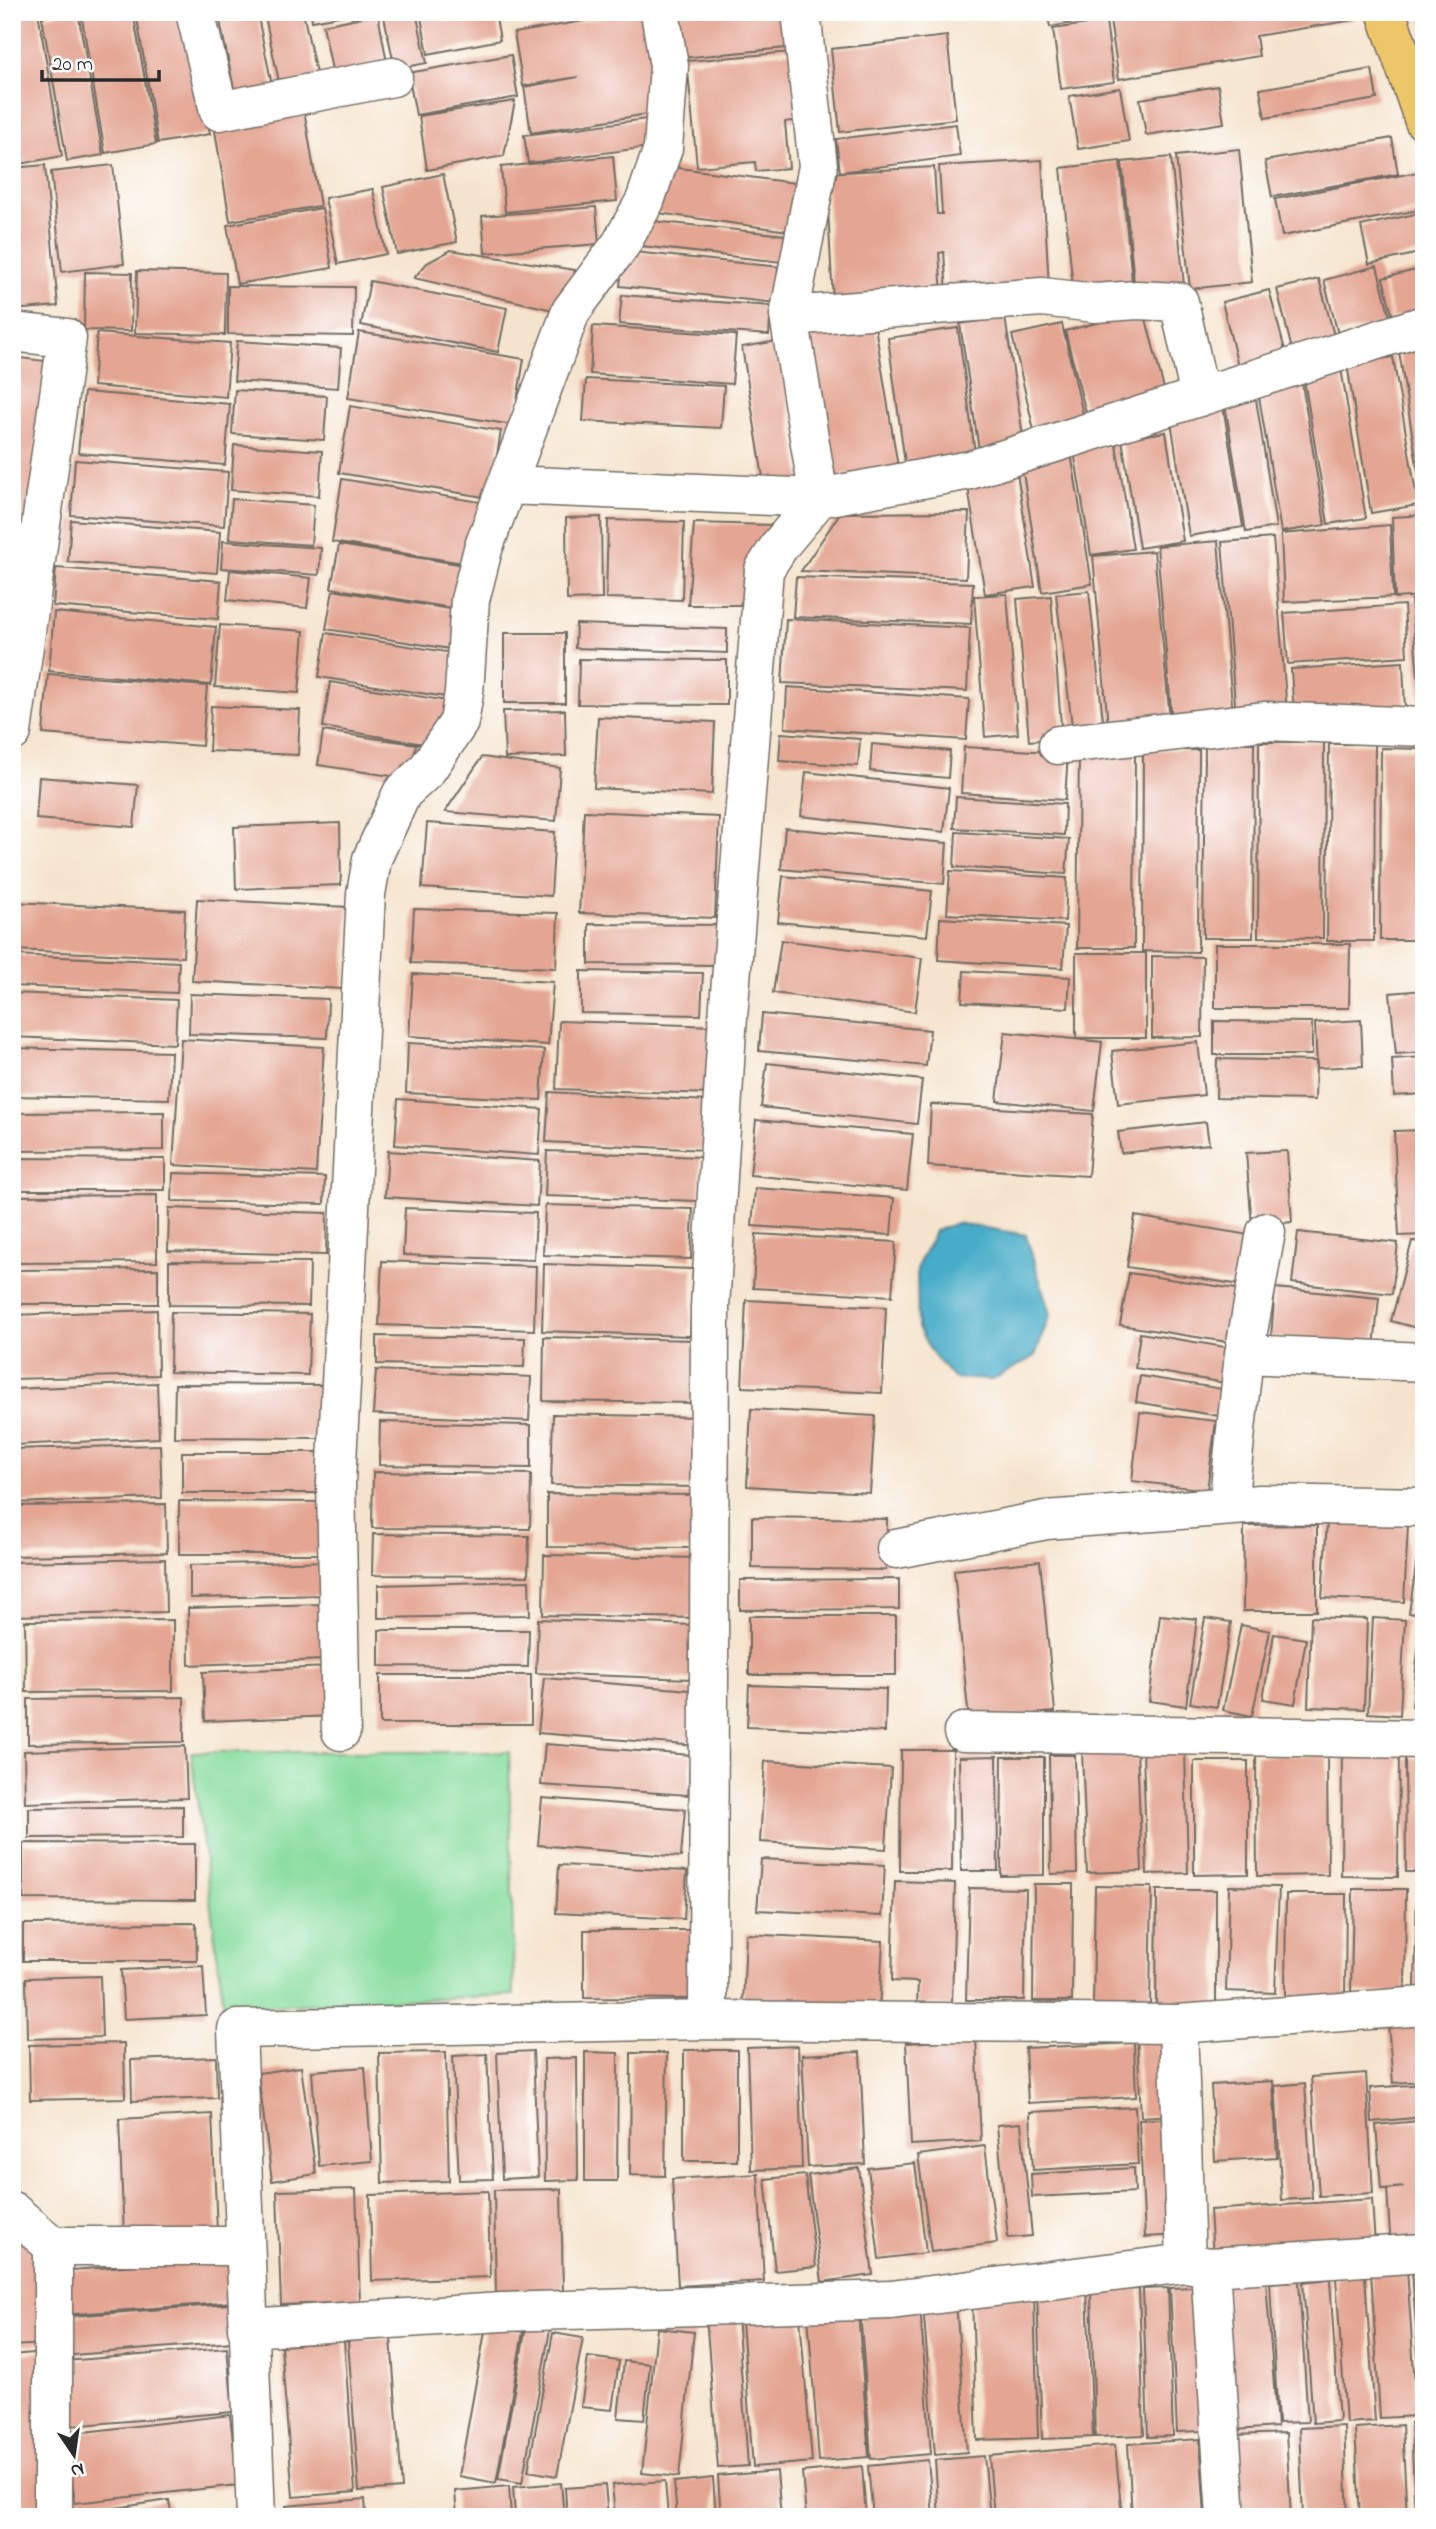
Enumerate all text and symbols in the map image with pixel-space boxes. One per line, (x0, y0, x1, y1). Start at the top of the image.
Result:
scale bar (42, 38, 159, 82)
text: 20 m (52, 50, 93, 80)
north arrow (38, 2420, 108, 2490)
text: N (68, 2455, 87, 2484)

